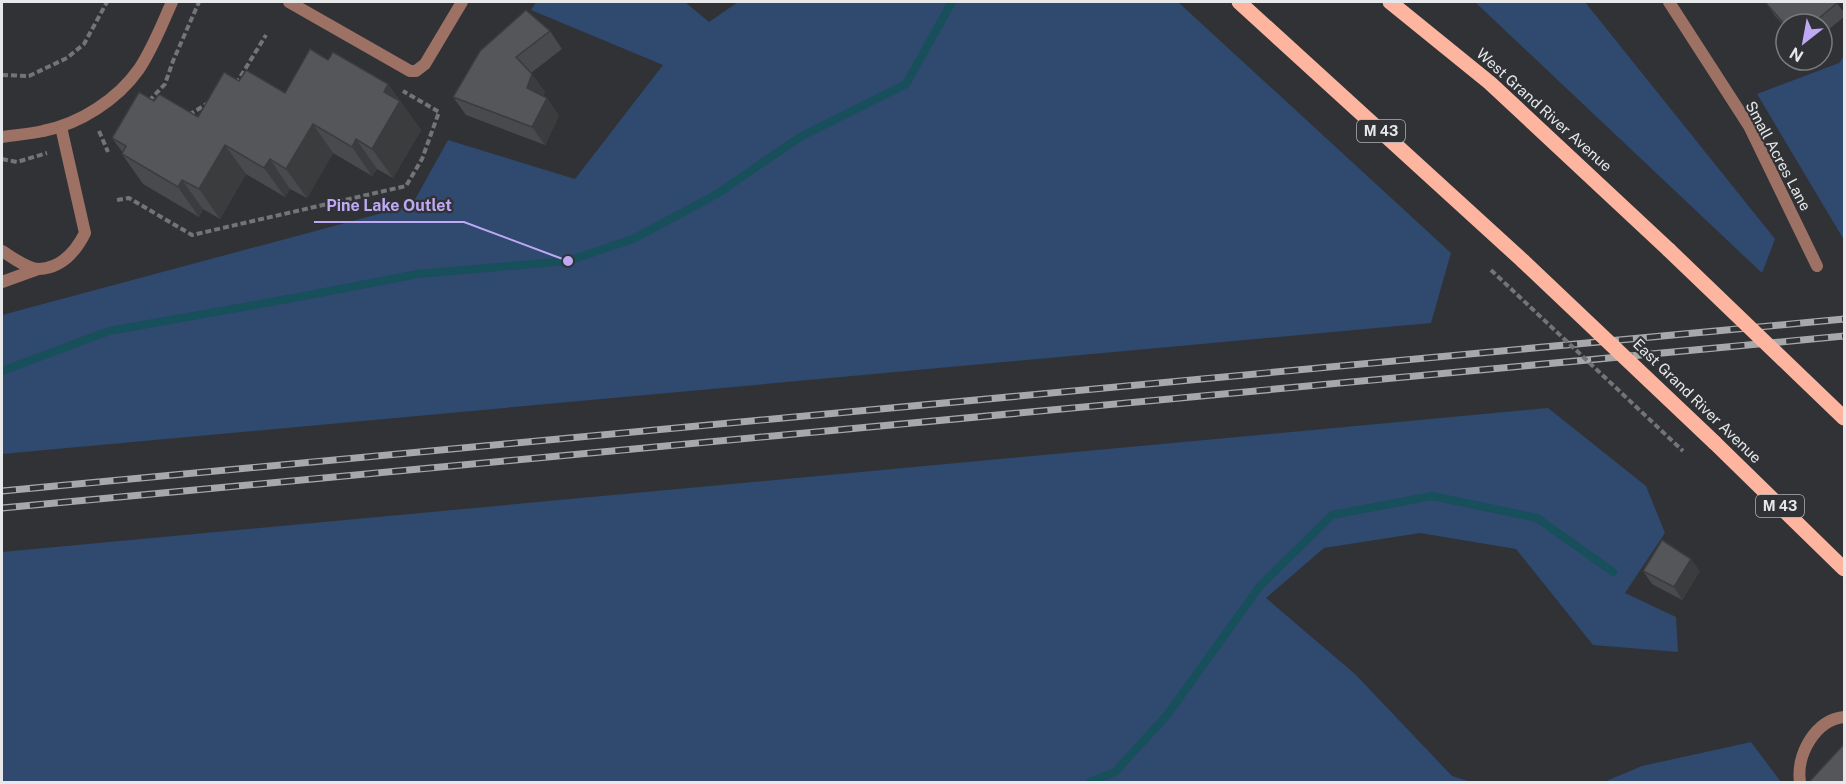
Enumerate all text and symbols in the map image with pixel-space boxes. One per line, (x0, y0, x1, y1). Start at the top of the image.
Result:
north arrow (1774, 12, 1834, 72)
text: N (1786, 43, 1807, 66)
street label: West Grand River Avenue (1473, 44, 1615, 175)
street label: Small Acres Lane (1742, 98, 1814, 213)
road number: M 43 (1357, 120, 1405, 142)
callout: Pine Lake Outlet (314, 188, 464, 222)
text: Pine Lake Outlet (326, 196, 452, 215)
street label: East Grand River Avenue (1630, 335, 1765, 466)
road number: M 43 (1756, 495, 1804, 517)

